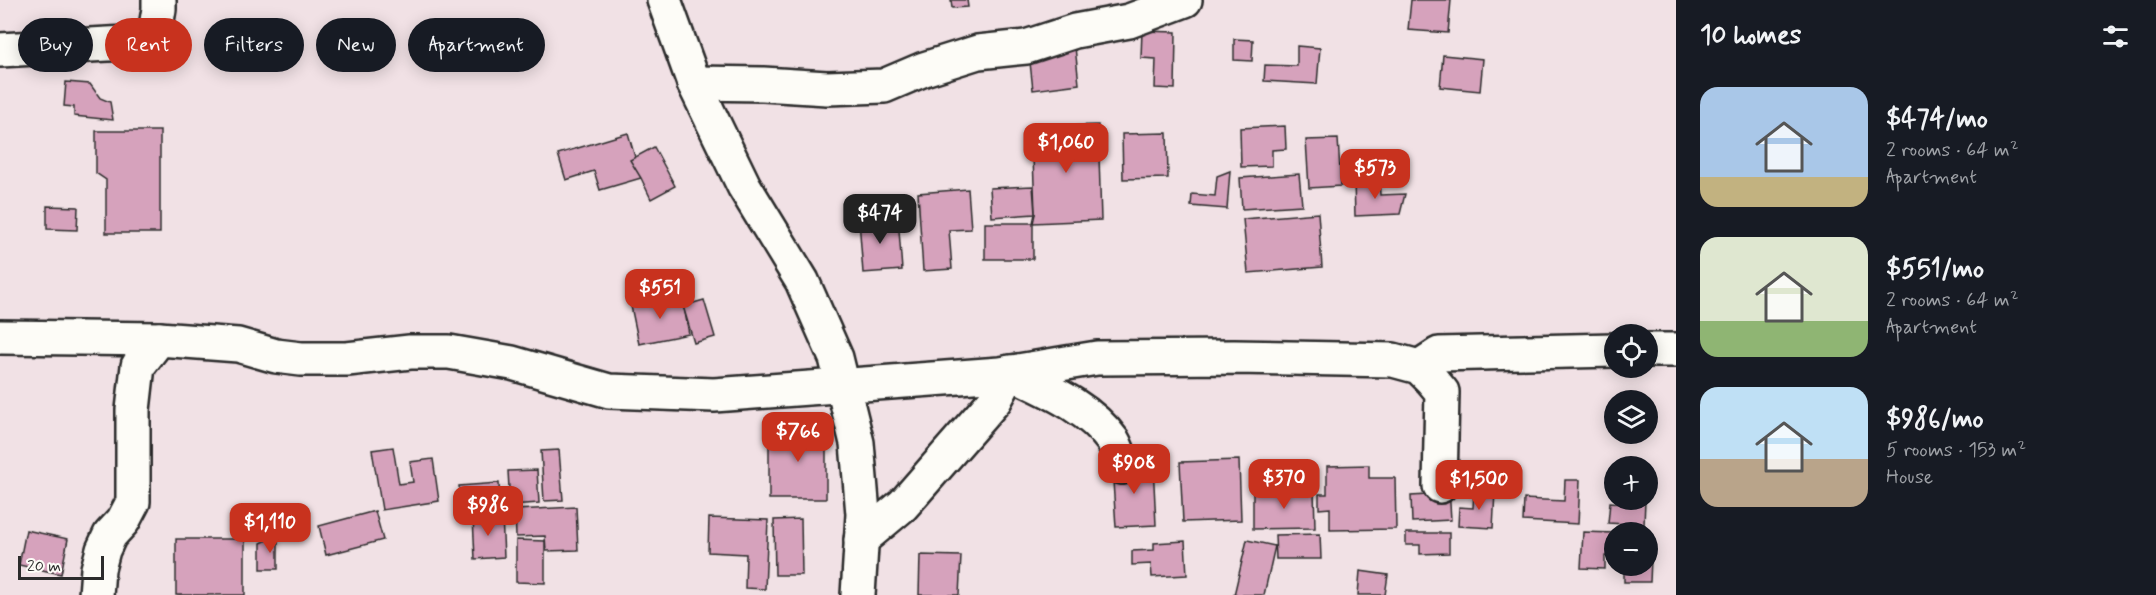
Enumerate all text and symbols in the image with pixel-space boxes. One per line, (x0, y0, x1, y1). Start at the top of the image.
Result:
chip: Buy (18, 18, 93, 72)
chip: Rent (105, 18, 192, 72)
chip: Filters (204, 18, 304, 72)
chip: New (316, 18, 396, 72)
chip: Apartment (408, 18, 545, 72)
text: 10 homes (1700, 19, 1801, 53)
icon: filters (2099, 20, 2132, 53)
text: $474/mo (1886, 103, 1988, 137)
icon: home (1748, 111, 1820, 183)
pin: $1,060 (1017, 123, 1115, 174)
text: $1,060 (1037, 129, 1095, 156)
text: 2 rooms · 64 m² (1886, 137, 2019, 164)
pin: $573 (1339, 149, 1411, 200)
text: $573 (1354, 155, 1396, 182)
text: Apartment (1886, 164, 1977, 191)
pin: $474 (844, 194, 916, 245)
text: $474 (857, 200, 903, 227)
text: $551/mo (1886, 253, 1984, 287)
icon: home (1748, 261, 1820, 333)
pin: $551 (624, 269, 696, 320)
text: $551 (639, 275, 681, 302)
text: 2 rooms · 64 m² (1886, 287, 2019, 314)
text: Apartment (1886, 314, 1977, 341)
map controls (1604, 324, 1658, 576)
button: locate (1604, 324, 1658, 378)
button: layers (1604, 390, 1658, 444)
text: $986/mo (1886, 403, 1984, 437)
icon: home (1748, 411, 1820, 483)
pin: $766 (762, 412, 834, 463)
text: $766 (776, 418, 820, 445)
text: 5 rooms · 153 m² (1886, 437, 2026, 464)
pin: $908 (1098, 444, 1170, 495)
text: $908 (1112, 450, 1156, 477)
button: + (1604, 456, 1658, 510)
pin: $370 (1248, 459, 1320, 510)
pin: $1,500 (1430, 460, 1528, 511)
text: House (1886, 464, 1933, 491)
text: $370 (1263, 465, 1305, 492)
text: $1,500 (1450, 466, 1508, 493)
pin: $986 (452, 486, 524, 537)
text: $986 (467, 492, 509, 519)
pin: $1,110 (221, 503, 319, 554)
text: $1,110 (244, 509, 296, 536)
button: − (1604, 522, 1658, 576)
scale bar (18, 553, 104, 580)
text: 20 m (27, 556, 61, 577)

